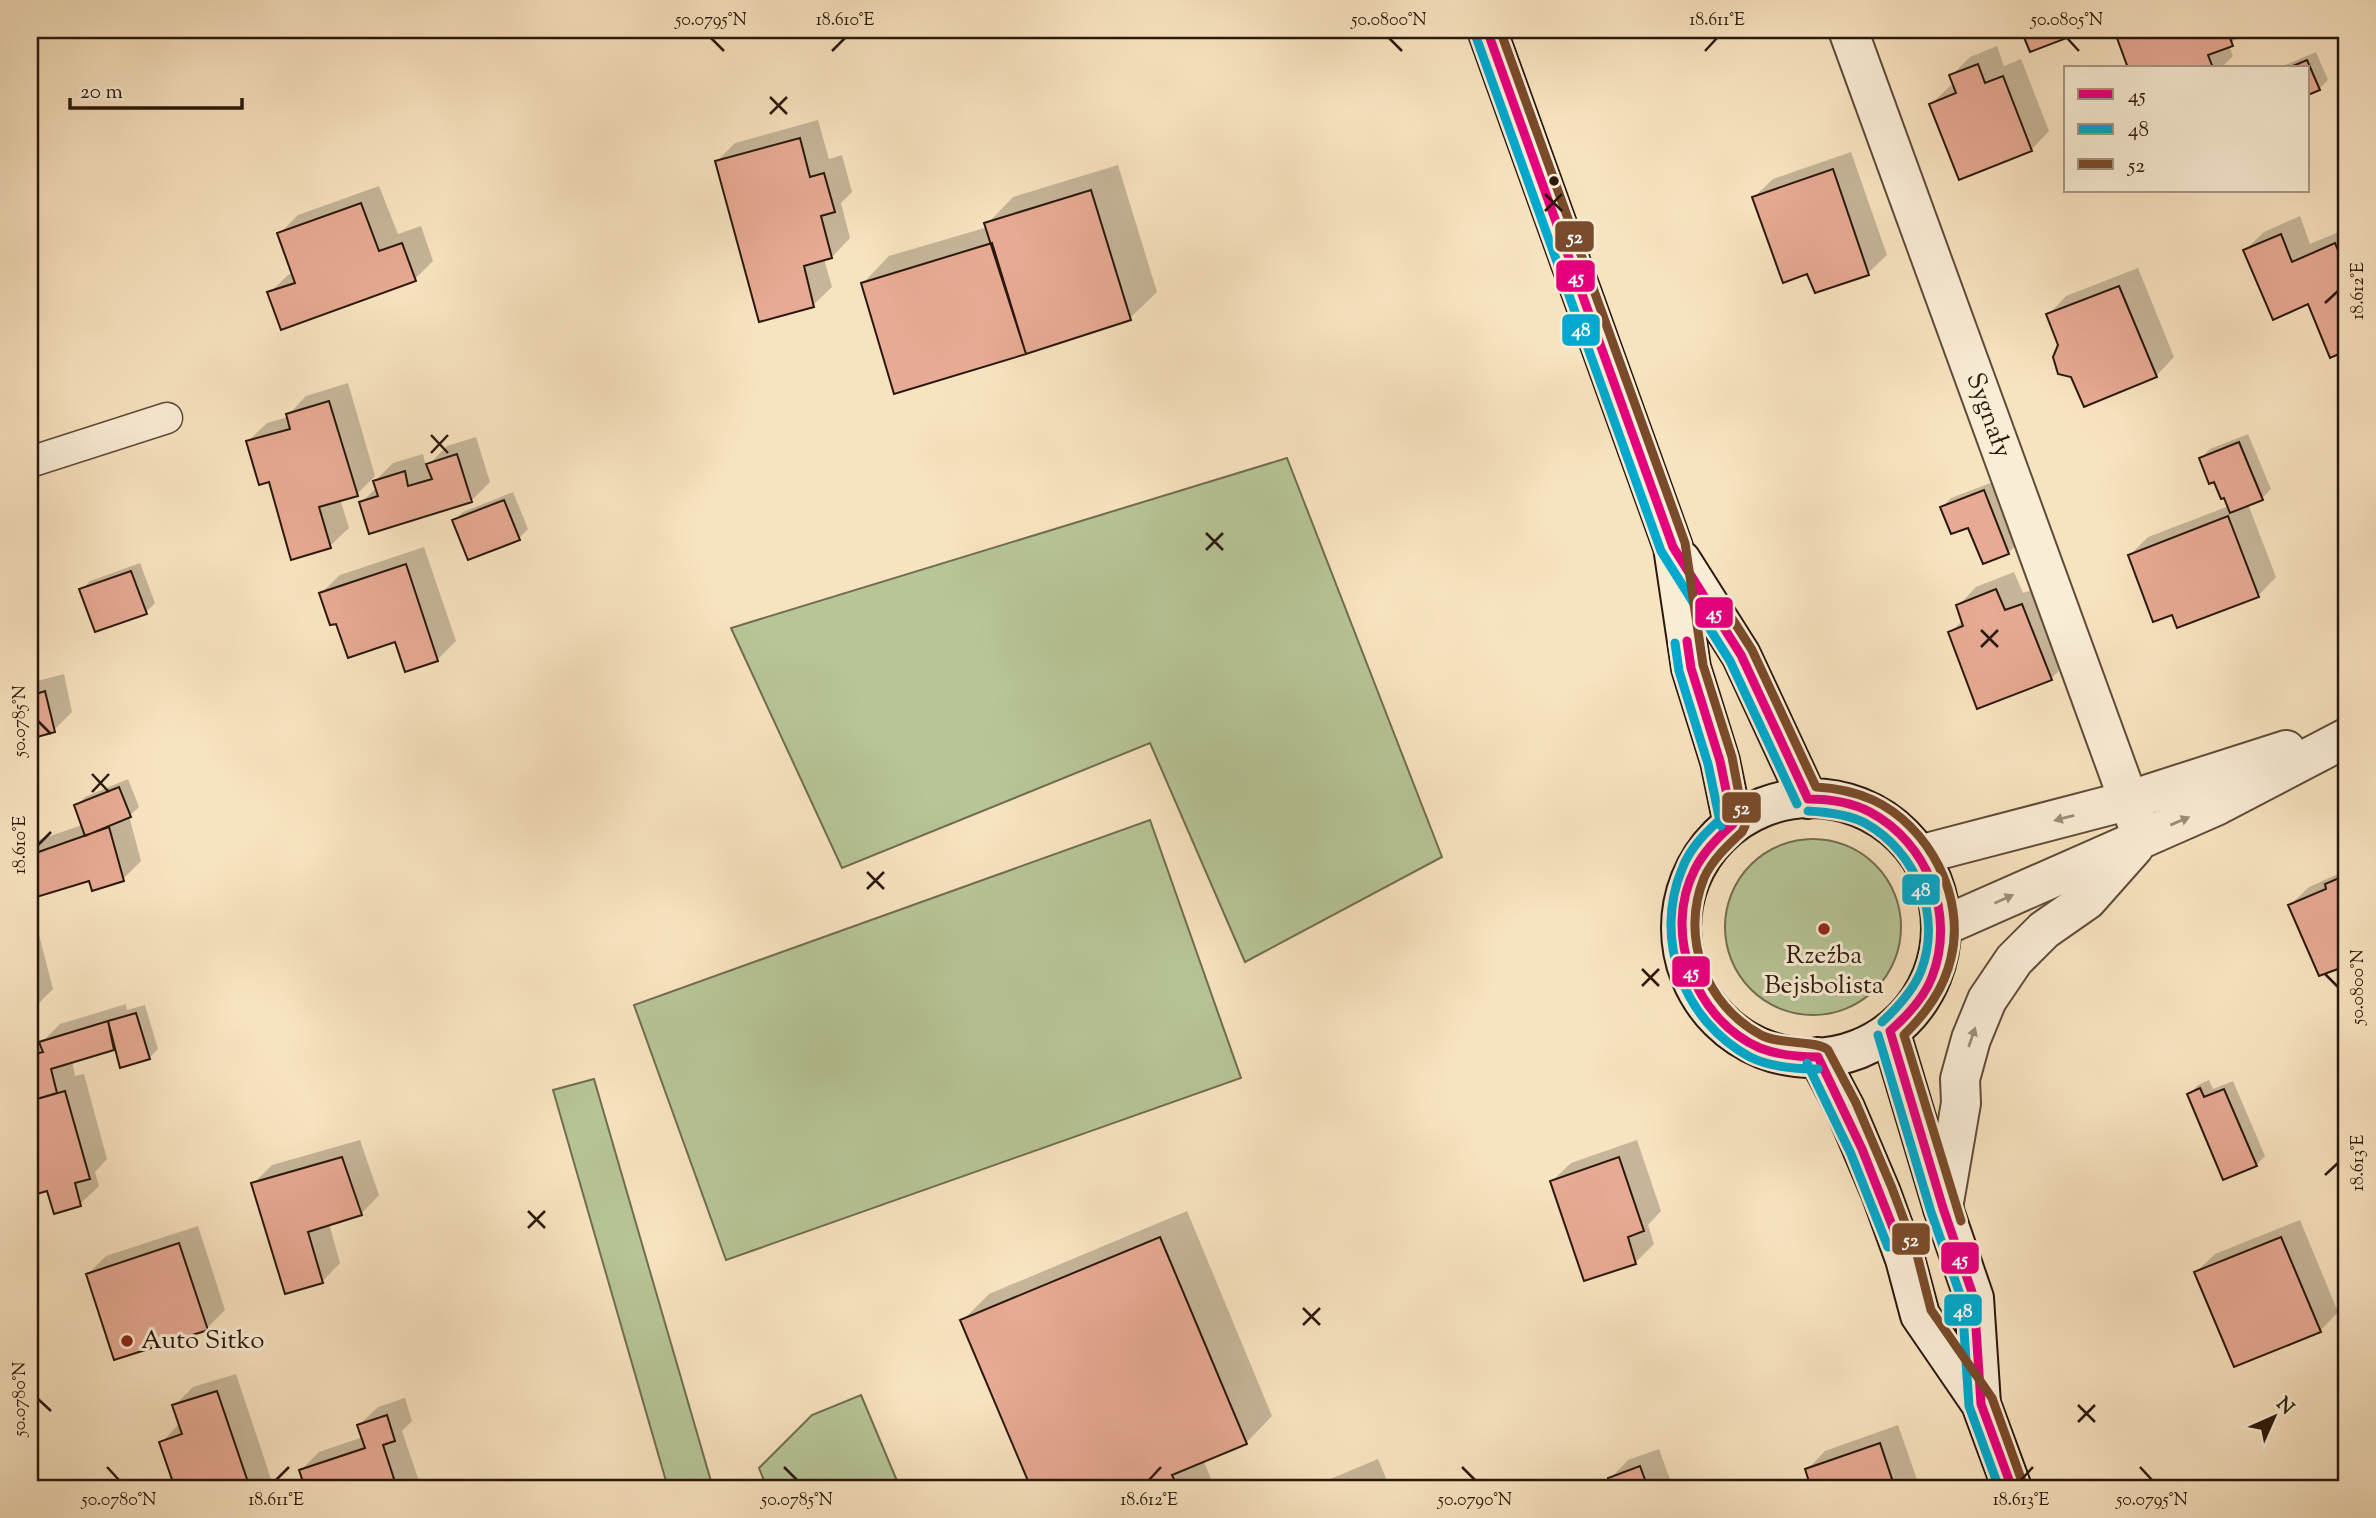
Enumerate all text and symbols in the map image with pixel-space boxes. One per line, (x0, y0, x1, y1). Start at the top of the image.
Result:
text: 50.0795°N (674, 8, 747, 34)
text: 18.610°E (816, 8, 874, 34)
text: 50.0800°N (1350, 8, 1427, 34)
text: 18.611°E (1689, 8, 1745, 34)
text: 50.0805°N (2030, 8, 2103, 34)
scale bar (70, 66, 242, 110)
legend (2064, 66, 2310, 192)
text: 20 m (80, 78, 123, 108)
text: 45 (2128, 82, 2146, 112)
text: 48 (2128, 116, 2149, 146)
text: 52 (2127, 152, 2145, 182)
unlabelled marker (1547, 174, 1561, 188)
line badge: 52 (1554, 220, 1595, 253)
text: 52 (1565, 225, 1583, 252)
line badge: 45 (1555, 259, 1596, 293)
text: 18.612°E (2346, 262, 2372, 320)
text: 45 (1567, 265, 1585, 292)
line badge: 48 (1561, 313, 1601, 347)
text: 48 (1570, 318, 1591, 345)
street label: Sygnały (1956, 367, 2021, 463)
line badge: 45 (1694, 596, 1734, 629)
text: 45 (1705, 601, 1723, 628)
text: 50.0785°N (8, 685, 34, 758)
line badge: 52 (1721, 791, 1762, 824)
text: 52 (1732, 796, 1750, 823)
one-way arrow (2052, 813, 2074, 824)
one-way arrow (2170, 815, 2190, 827)
text: 18.610°E (8, 816, 34, 874)
line badge: 48 (1901, 873, 1941, 906)
text: 48 (1910, 878, 1931, 905)
one-way arrow (1994, 893, 2014, 905)
marker: Rzeźba Bejsbolista (1816, 921, 1832, 937)
place label: Rzeźba Bejsbolista (1764, 938, 1884, 1005)
text: 50.0800°N (2346, 949, 2372, 1026)
line badge: 45 (1671, 955, 1711, 988)
text: 45 (1682, 960, 1700, 987)
one-way arrow (1967, 1026, 1978, 1047)
text: 18.613°E (2346, 1135, 2372, 1191)
line badge: 52 (1891, 1222, 1931, 1256)
text: 52 (1901, 1228, 1919, 1255)
line badge: 45 (1940, 1241, 1980, 1275)
text: 45 (1951, 1247, 1969, 1274)
line badge: 48 (1943, 1293, 1983, 1327)
text: 48 (1952, 1299, 1973, 1326)
place label: Auto Sitko (141, 1323, 264, 1360)
marker: Auto Sitko (119, 1333, 135, 1349)
text: 50.0780°N (8, 1362, 34, 1437)
north arrow (2240, 1382, 2310, 1452)
text: N (2269, 1392, 2299, 1422)
text: 50.0780°N (81, 1488, 156, 1514)
text: 18.611°E (248, 1488, 304, 1514)
text: 50.0785°N (760, 1488, 833, 1514)
text: 18.612°E (1120, 1488, 1178, 1514)
text: 50.0790°N (1437, 1488, 1512, 1514)
text: 18.613°E (1993, 1488, 2049, 1514)
text: 50.0795°N (2115, 1488, 2188, 1514)

